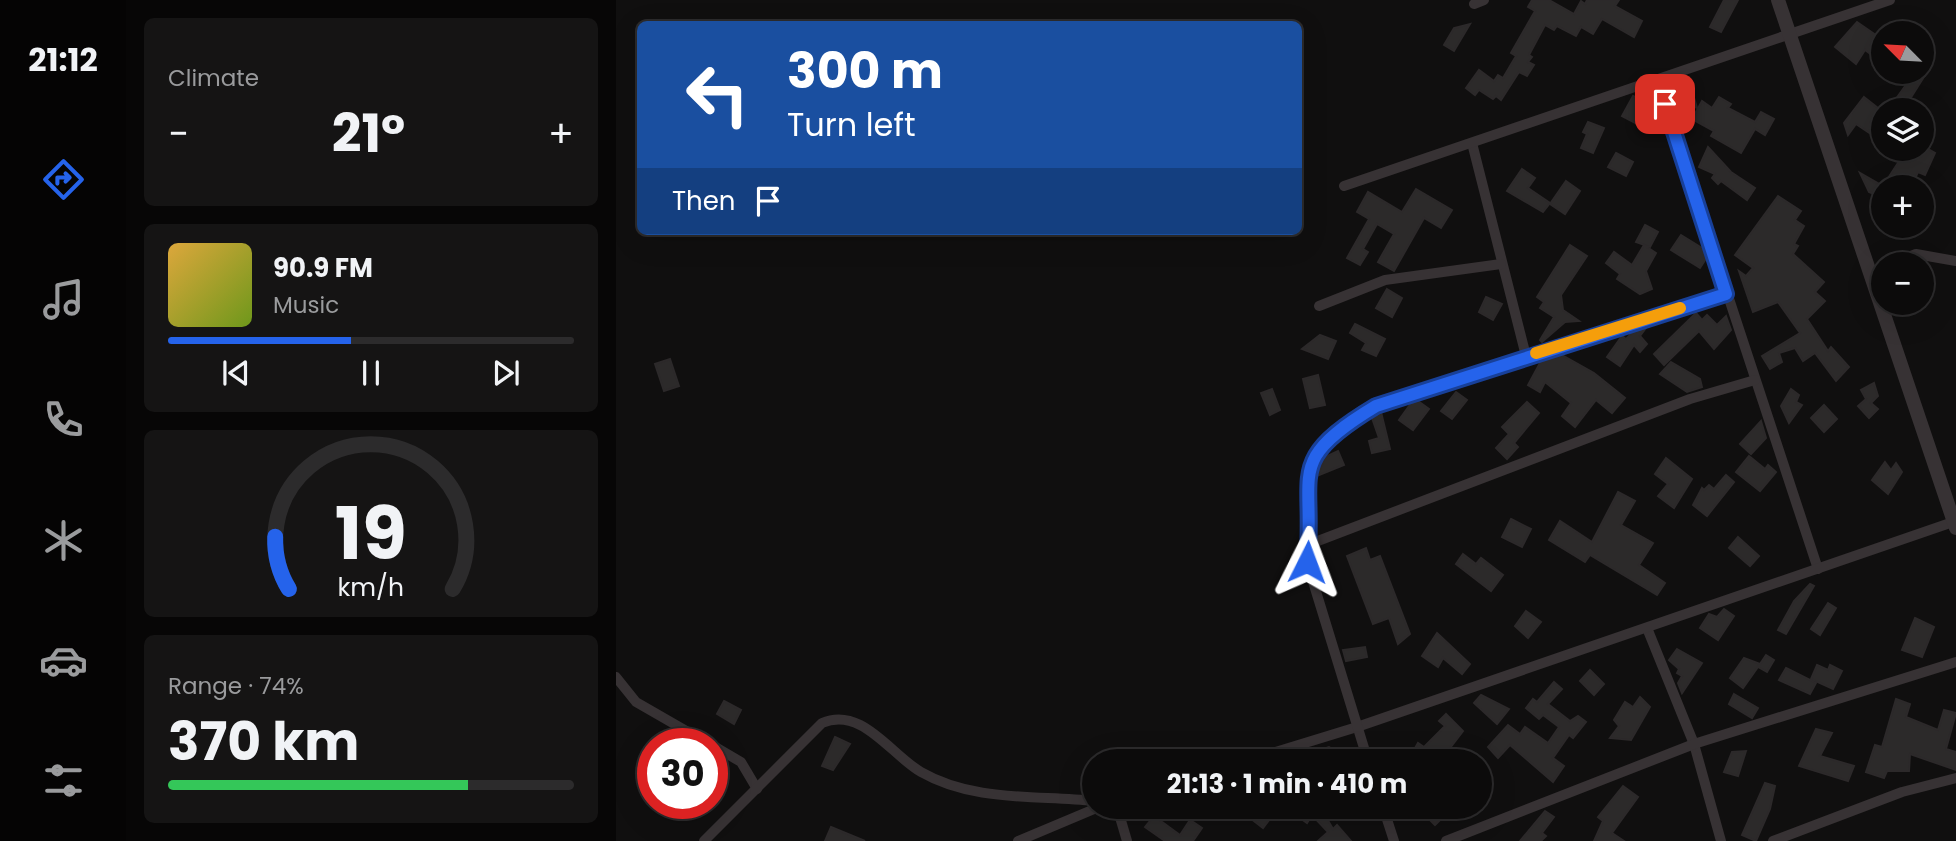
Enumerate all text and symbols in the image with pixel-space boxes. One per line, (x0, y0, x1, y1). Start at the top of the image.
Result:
north arrow (1871, 21, 1934, 84)
map controls (1871, 21, 1934, 315)
text: 21:12 (28, 37, 98, 82)
text: 300 m (787, 37, 943, 105)
icon: left (672, 49, 763, 140)
text: Climate (168, 62, 259, 94)
pin (1635, 74, 1695, 134)
icon: arrive (1646, 85, 1684, 123)
text: 21° (332, 97, 405, 170)
button: layers (1871, 98, 1934, 161)
text: Turn left (787, 102, 916, 147)
text: − (168, 107, 189, 160)
text: + (548, 107, 574, 160)
icon: directions (39, 155, 88, 204)
button: + (1871, 175, 1934, 238)
icon: arrive (749, 182, 787, 220)
text: Then (672, 183, 735, 219)
text: 90.9 FM (273, 250, 373, 286)
button: − (1871, 252, 1934, 315)
icon: music (39, 275, 88, 324)
text: Music (273, 289, 339, 321)
icon: previous (217, 354, 255, 392)
icon: pause (352, 354, 390, 392)
icon: next (487, 354, 525, 392)
icon: phone (39, 395, 88, 444)
text: 19 (335, 484, 407, 585)
icon: climate (39, 516, 88, 565)
position arrow (1270, 525, 1344, 599)
text: km/h (338, 570, 404, 605)
icon: car (39, 636, 88, 685)
text: Range · 74% (168, 670, 304, 702)
text: 370 km (168, 705, 359, 778)
speed limit sign: 30 (637, 728, 728, 819)
icon: filters (39, 756, 88, 805)
text: 21:13 · 1 min · 410 m (1167, 766, 1407, 802)

